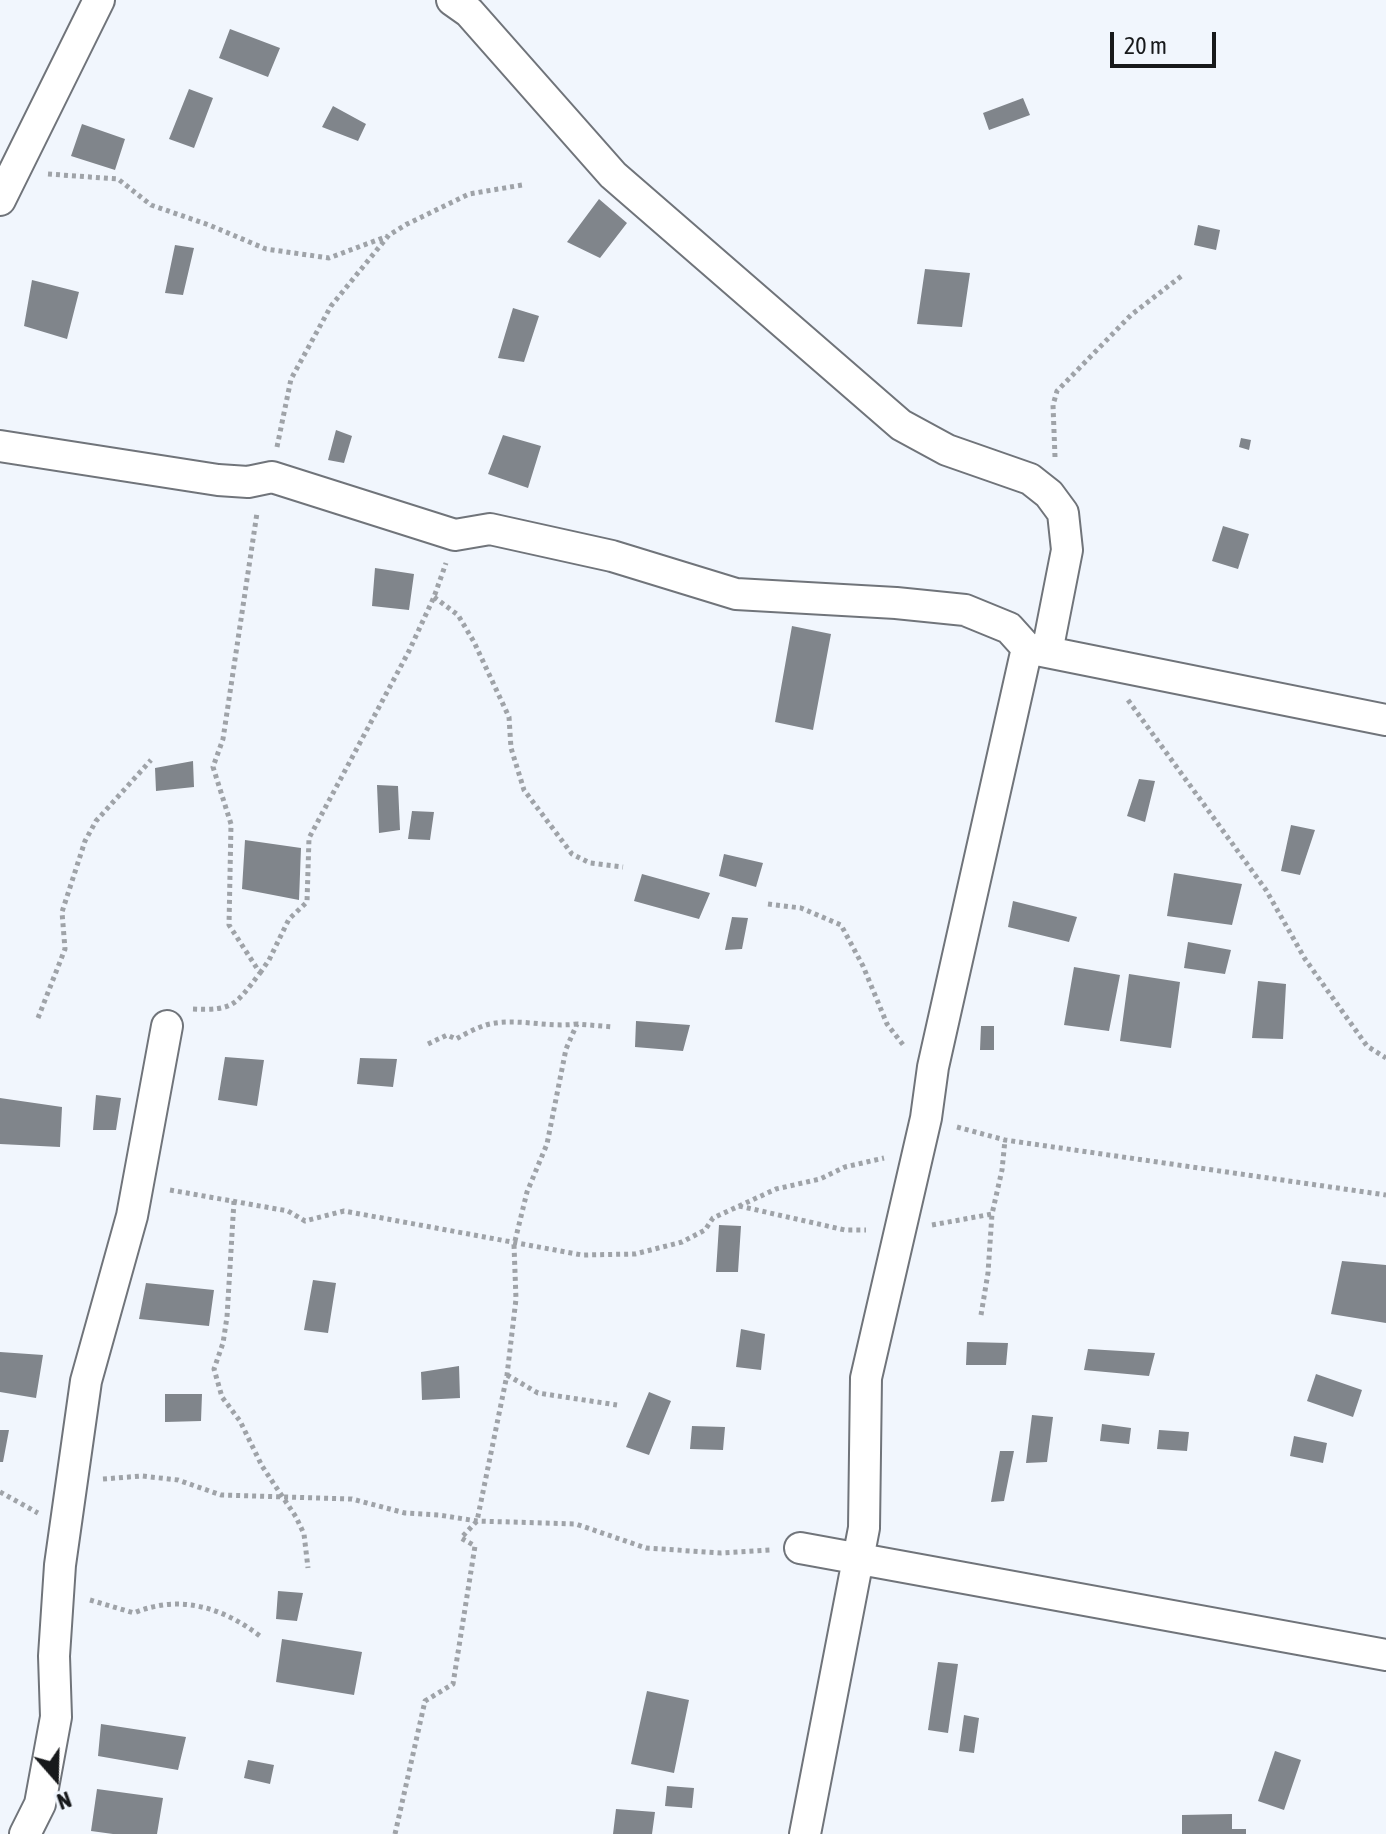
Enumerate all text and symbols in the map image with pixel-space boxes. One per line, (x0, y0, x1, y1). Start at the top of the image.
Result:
scale bar (1114, 16, 1220, 66)
text: 20 m (1124, 32, 1167, 59)
north arrow (16, 1738, 96, 1818)
text: N (54, 1786, 75, 1815)

